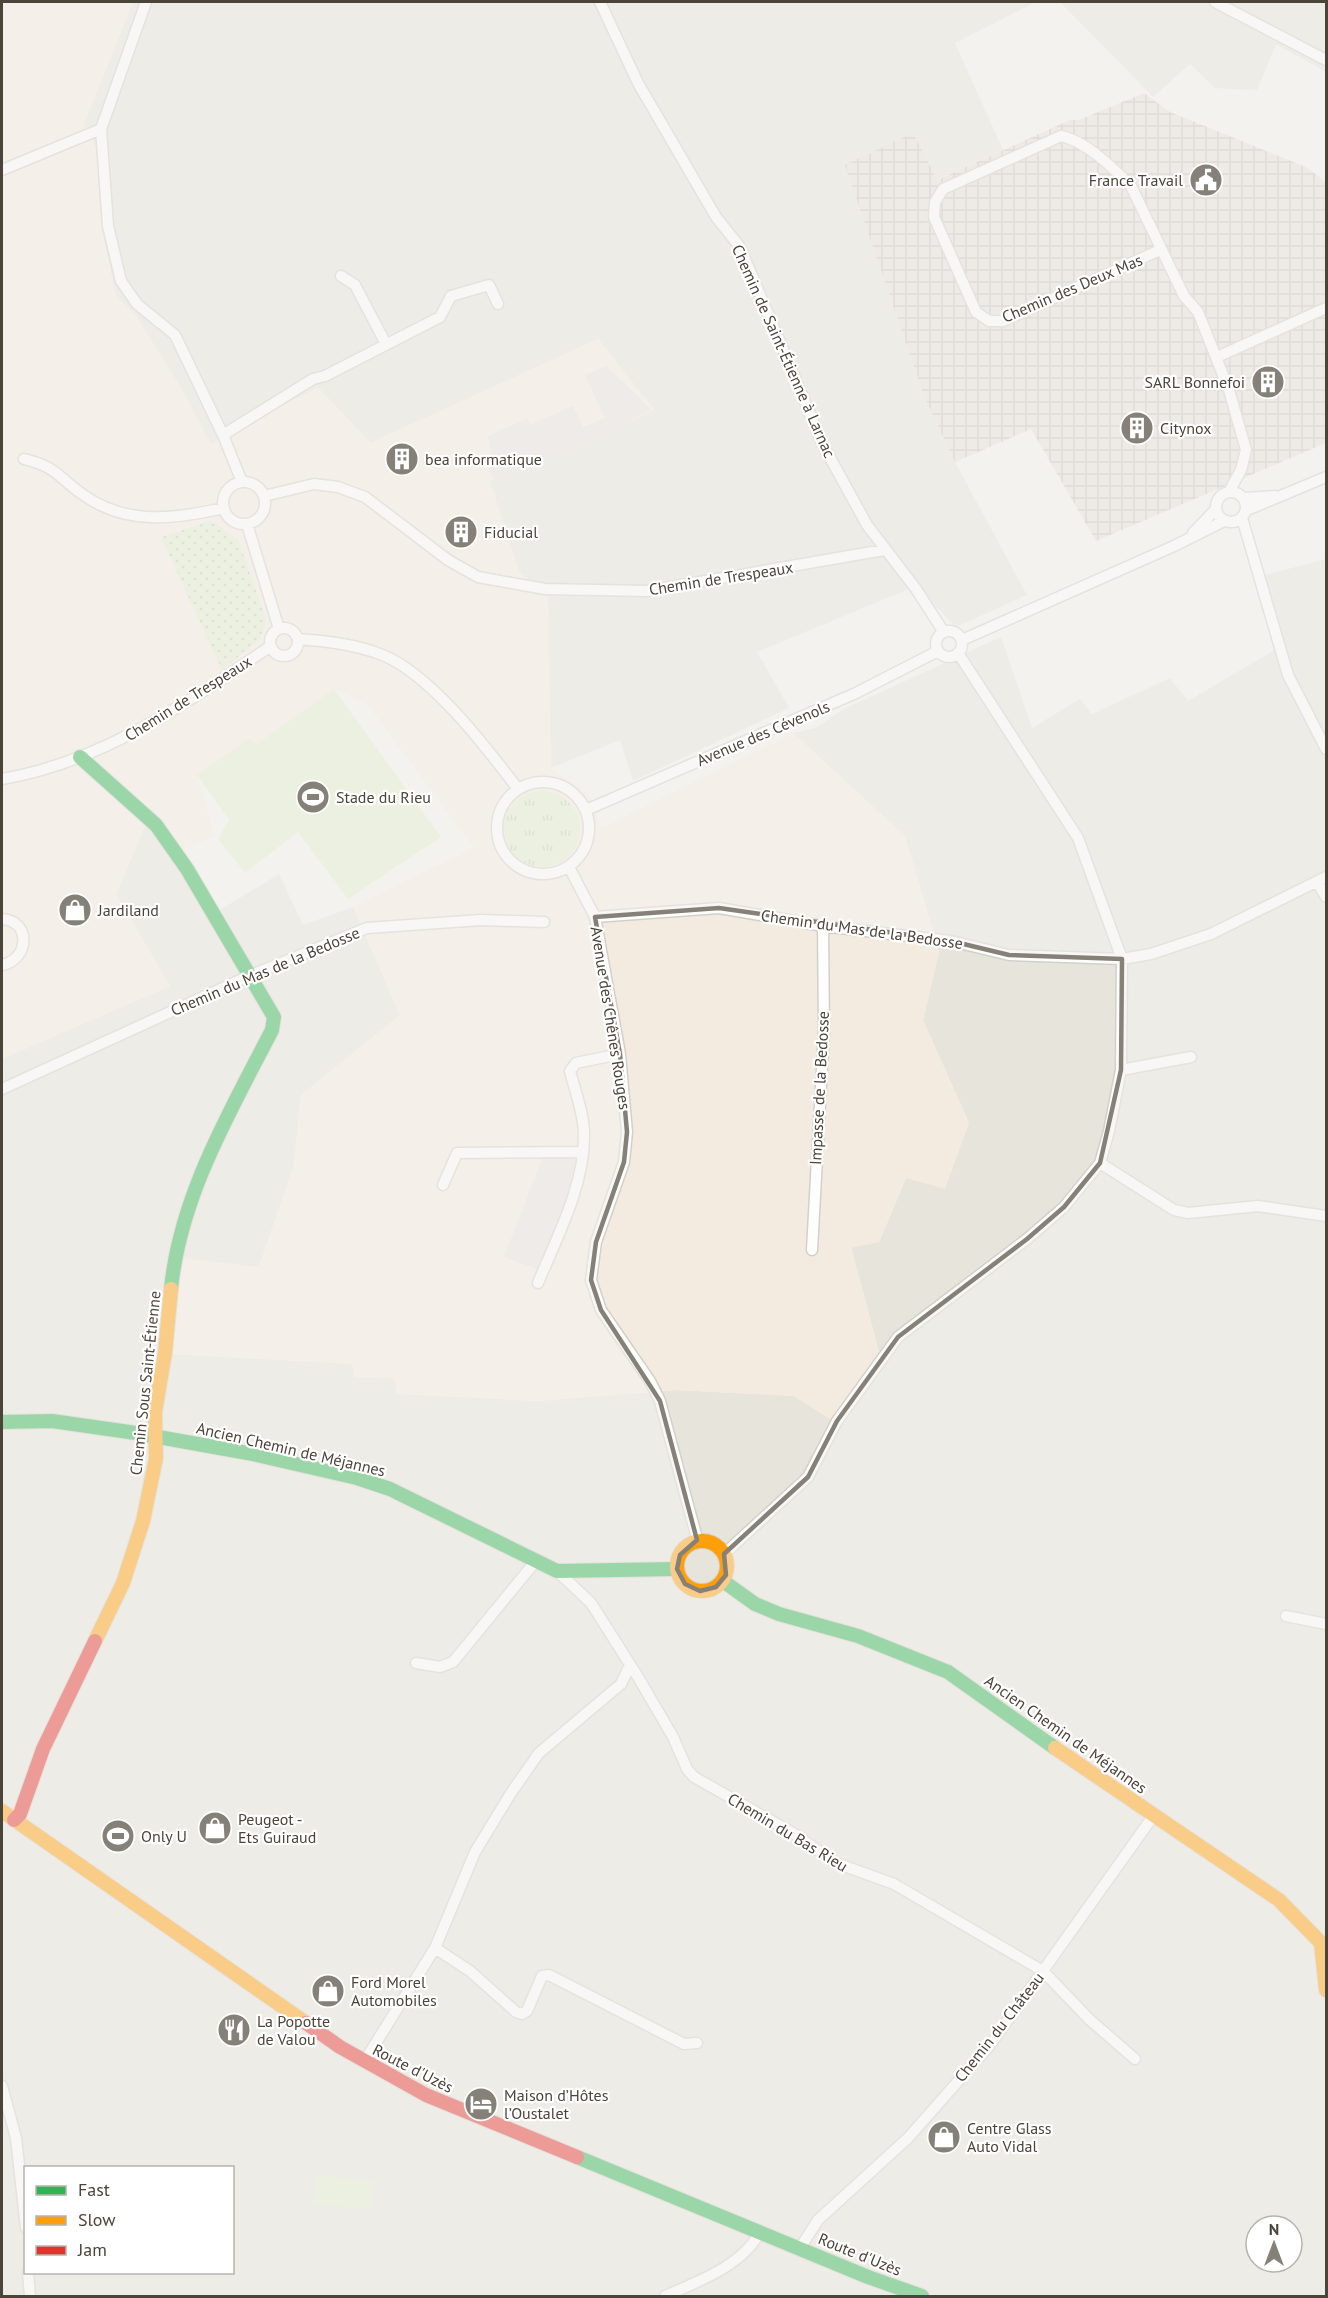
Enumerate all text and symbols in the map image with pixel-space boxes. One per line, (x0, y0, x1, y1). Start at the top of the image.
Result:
public building icon: France Travail (1188, 162, 1224, 198)
place label: France Travail (1089, 170, 1183, 190)
street label: Chemin de Saint-Étienne à Larnac (728, 241, 840, 461)
street label: Chemin des Deux Mas (999, 249, 1145, 327)
building icon: SARL Bonnefoi (1250, 364, 1286, 400)
place label: SARL Bonnefoi (1144, 372, 1245, 392)
building icon: Citynox (1119, 410, 1155, 446)
place label: Citynox (1160, 418, 1212, 438)
building icon: bea informatique (384, 441, 420, 477)
place label: bea informatique (425, 449, 542, 469)
building icon: Fiducial (443, 514, 479, 550)
place label: Fiducial (484, 522, 538, 542)
street label: Chemin de Trespeaux (647, 557, 795, 599)
street label: Chemin de Trespeaux (121, 651, 255, 745)
street label: Avenue des Cévenols (693, 696, 833, 770)
sports icon: Stade du Rieu (295, 779, 331, 815)
place label: Stade du Rieu (336, 787, 431, 807)
shop icon: Jardiland (57, 892, 93, 928)
place label: Jardiland (97, 900, 159, 920)
street label: Chemin du Mas de la Bedosse (760, 905, 964, 953)
street label: Chemin du Mas de la Bedosse (167, 922, 363, 1020)
street label: Avenue des Chênes Rouges (587, 925, 635, 1111)
street label: Impasse de la Bedosse (805, 1010, 833, 1166)
street label: Chemin Sous Saint-Étienne (125, 1290, 165, 1476)
street label: Ancien Chemin de Méjannes (194, 1417, 388, 1481)
street label: Ancien Chemin de Méjannes (981, 1670, 1151, 1798)
street label: Chemin du Bas Rieu (724, 1788, 852, 1876)
place label: Peugeot - Ets Guiraud (238, 1809, 316, 1847)
shop icon: Peugeot - Ets Guiraud (197, 1810, 233, 1846)
sports icon: Only U (100, 1818, 136, 1854)
place label: Only U (141, 1826, 187, 1846)
street label: Chemin du Château (950, 1968, 1048, 2086)
place label: Ford Morel Automobiles (351, 1972, 437, 2010)
shop icon: Ford Morel Automobiles (310, 1973, 346, 2009)
place label: La Popotte de Valou (257, 2011, 330, 2049)
restaurant icon: La Popotte de Valou (216, 2012, 252, 2048)
street label: Route d'Uzès (369, 2039, 457, 2097)
place label: Maison d’Hôtes l’Oustalet (504, 2085, 609, 2123)
hotel icon: Maison d’Hôtes l’Oustalet (463, 2086, 499, 2122)
place label: Centre Glass Auto Vidal (967, 2118, 1052, 2156)
shop icon: Centre Glass Auto Vidal (926, 2119, 962, 2155)
legend (24, 2166, 234, 2274)
text: Fast (78, 2178, 110, 2201)
text: Slow (78, 2208, 116, 2231)
north arrow (1244, 2214, 1304, 2274)
text: N (1269, 2219, 1279, 2239)
street label: Route d'Uzès (816, 2228, 905, 2280)
text: Jam (77, 2238, 107, 2261)

